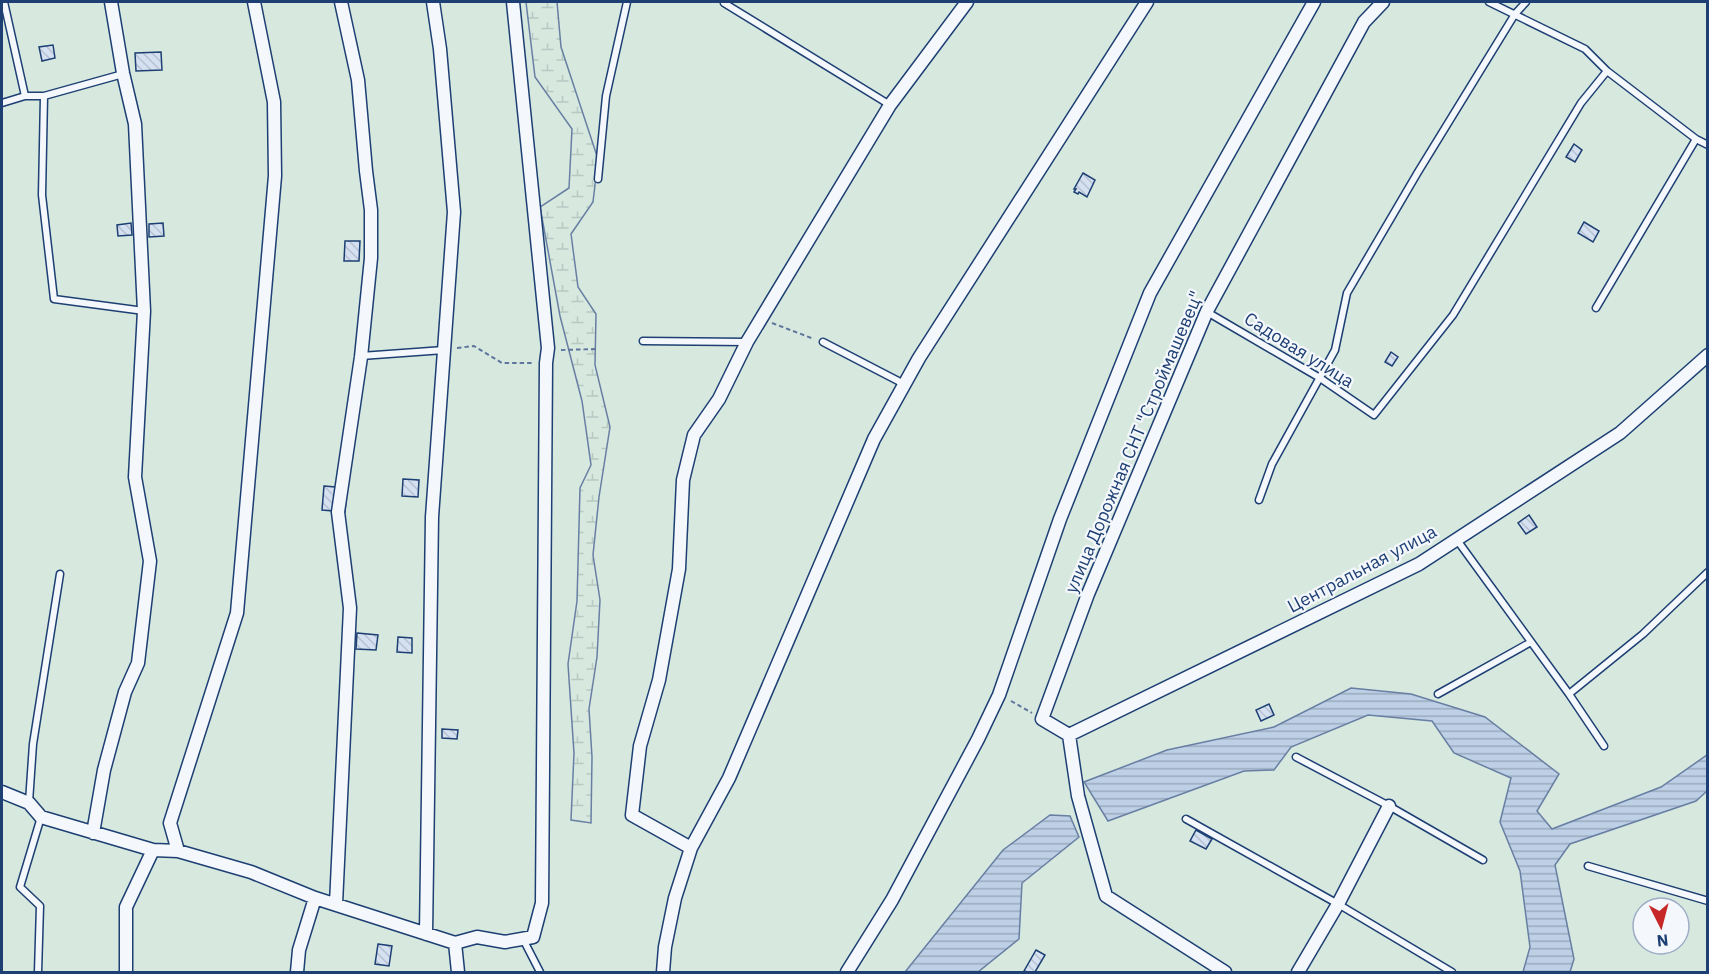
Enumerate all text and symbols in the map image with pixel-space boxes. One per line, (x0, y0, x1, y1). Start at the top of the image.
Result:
street label: улица Дорожная СНТ "Строймашевец" (1059, 287, 1208, 596)
street label: Садовая улица (1240, 307, 1359, 393)
street label: Центральная улица (1283, 519, 1441, 618)
north arrow (1631, 896, 1691, 956)
text: N (1656, 930, 1669, 951)

